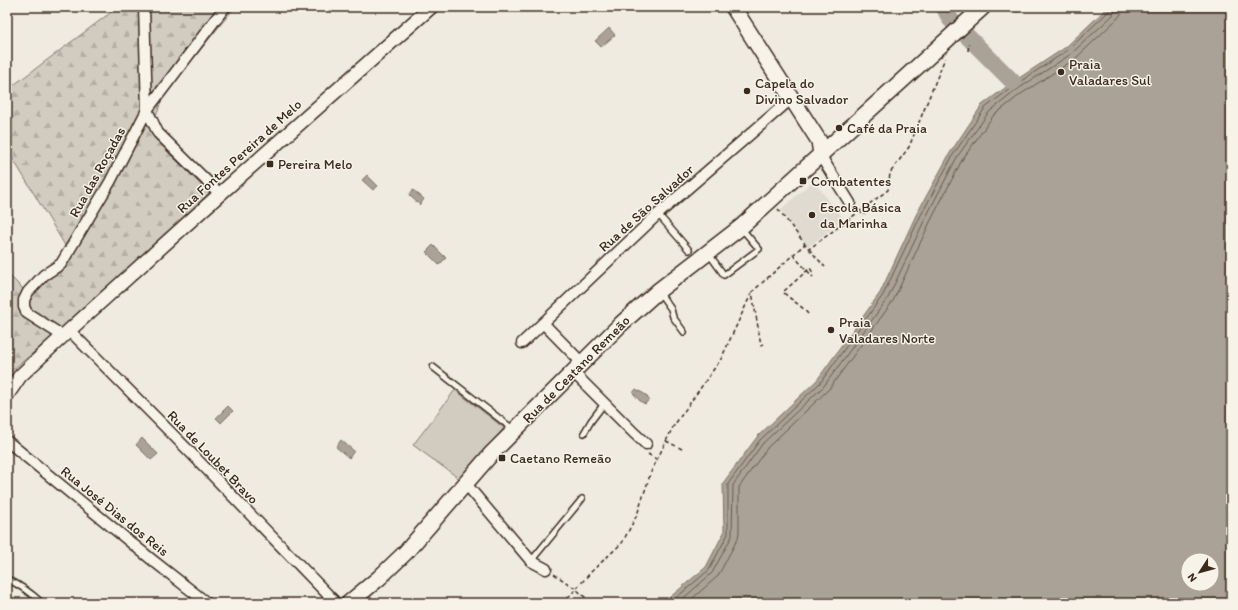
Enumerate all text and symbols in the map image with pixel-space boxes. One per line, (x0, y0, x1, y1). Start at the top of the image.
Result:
place label: Praia Valadares Sul (1069, 56, 1151, 89)
marker: Praia Valadares Sul (1056, 67, 1066, 77)
place label: Capela do Divino Salvador (755, 75, 849, 108)
marker: Capela do Divino Salvador (742, 86, 752, 96)
street label: Rua Fontes Pereira de Melo (173, 96, 305, 217)
place label: Café da Praia (847, 120, 927, 137)
marker: Café da Praia (834, 123, 844, 133)
street label: Rua das Roçadas (66, 124, 129, 220)
place label: Pereira Melo (278, 156, 352, 173)
marker: Pereira Melo (265, 159, 275, 169)
street label: Rua de São Salvador (595, 161, 698, 256)
place label: Combatentes (811, 173, 891, 190)
marker: Combatentes (798, 176, 808, 186)
place label: Escola Básica da Marinha (820, 199, 902, 232)
marker: Escola Básica da Marinha (807, 210, 817, 220)
street label: Rua de Ceatano Remeão (519, 312, 634, 427)
place label: Praia Valadares Norte (839, 314, 935, 347)
marker: Praia Valadares Norte (826, 325, 836, 335)
street label: Rua de Loubet Bravo (164, 407, 262, 508)
place label: Caetano Remeão (510, 450, 611, 467)
marker: Caetano Remeão (497, 453, 507, 463)
street label: Rua José Dias dos Reis (57, 463, 172, 560)
north arrow (1180, 552, 1220, 592)
text: N (1185, 571, 1200, 584)

